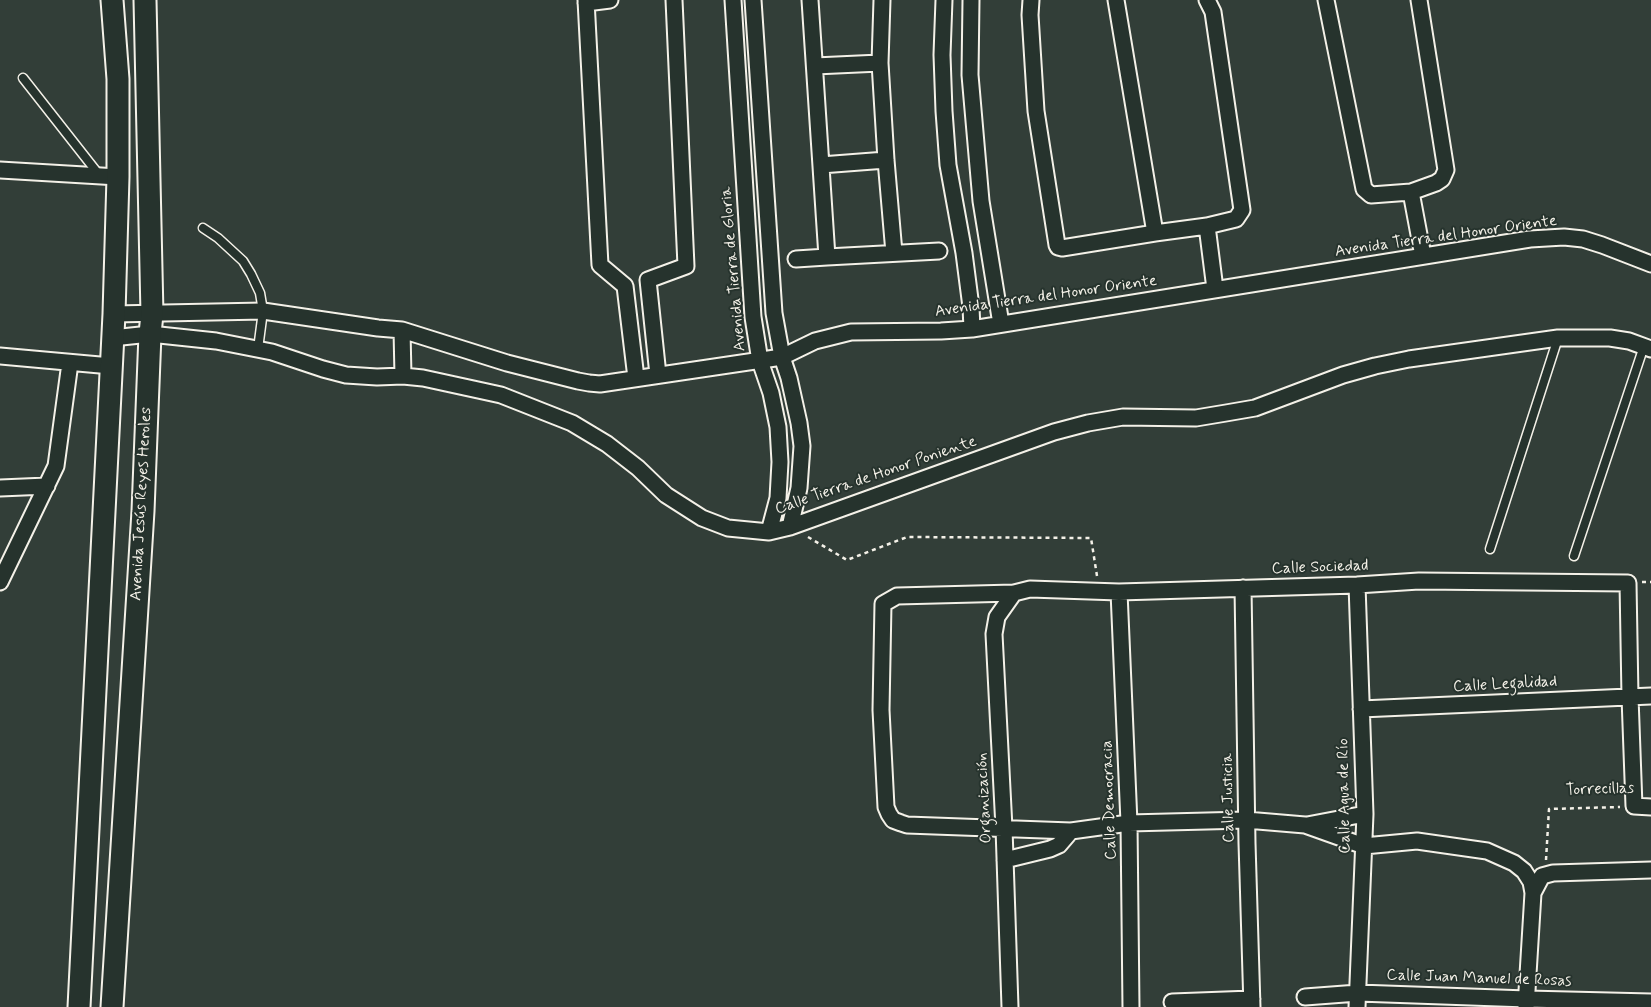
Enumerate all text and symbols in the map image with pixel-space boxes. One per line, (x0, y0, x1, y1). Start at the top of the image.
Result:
street label: Avenida Tierra de Gloria (717, 186, 751, 352)
street label: Avenida Tierra del Honor Oriente (1334, 212, 1558, 262)
street label: Avenida Tierra del Honor Oriente (934, 272, 1158, 322)
street label: Avenida Jesús Reyes Heroles (127, 407, 157, 601)
street label: Calle Tierra de Honor Poniente (773, 432, 979, 520)
street label: Calle Sociedad (1271, 557, 1369, 579)
street label: Calle Legalidad (1452, 673, 1558, 697)
street label: Calle Agua de Río (1334, 738, 1356, 854)
street label: Calle Democracia (1098, 740, 1122, 860)
street label: Organización (973, 752, 997, 844)
street label: Calle Justicia (1219, 753, 1239, 843)
street label: Torrecillas (1565, 779, 1635, 801)
street label: Calle Juan Manuel de Rosas (1386, 966, 1572, 992)

